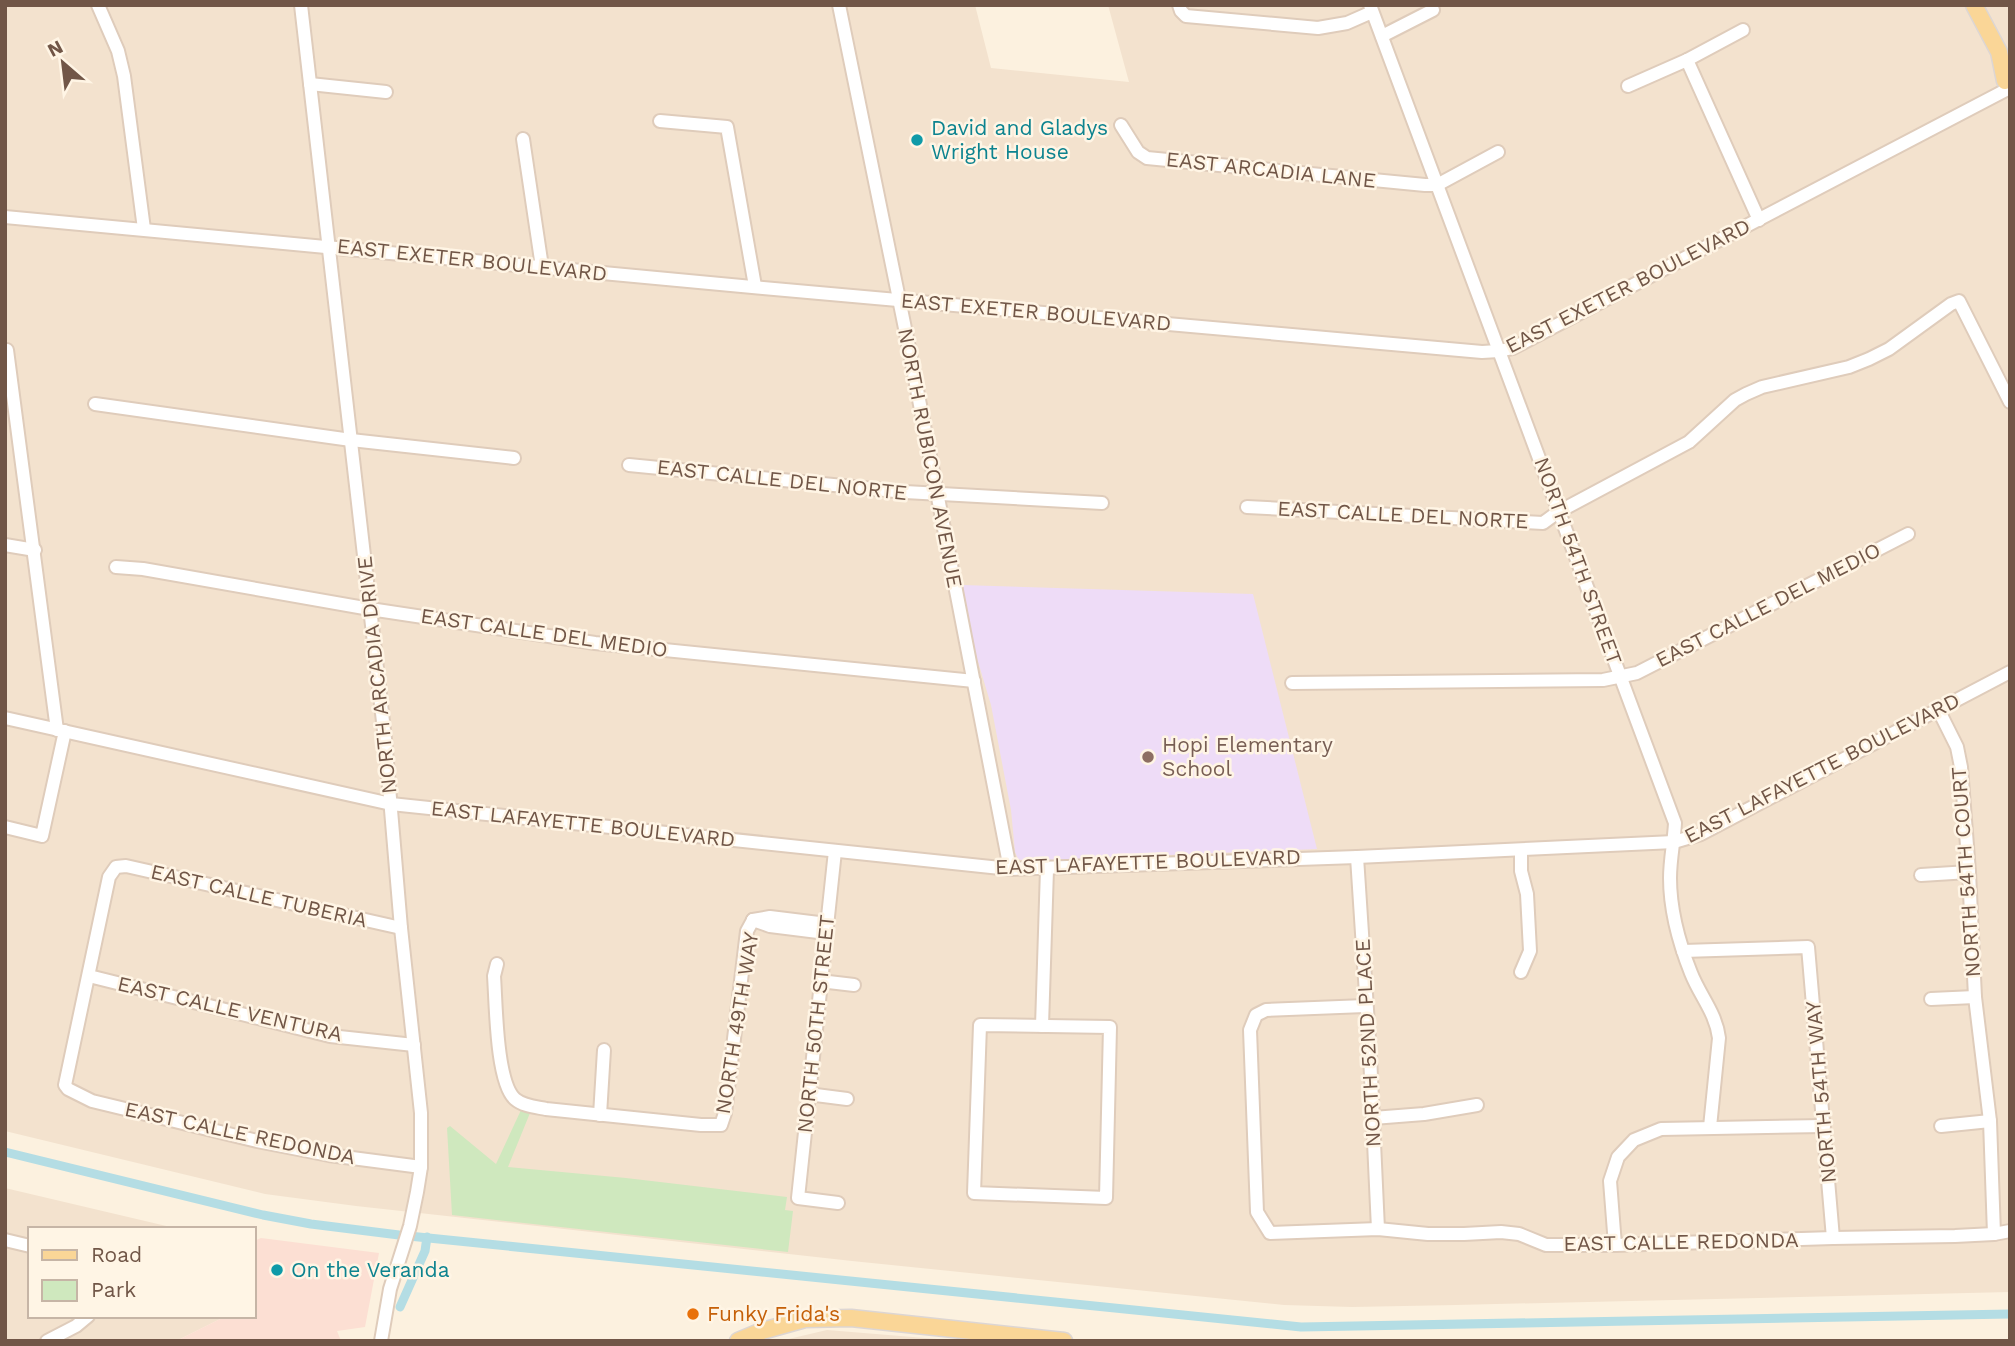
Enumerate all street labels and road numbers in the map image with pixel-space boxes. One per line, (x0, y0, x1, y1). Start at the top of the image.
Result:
street label: EAST ARCADIA LANE (1165, 146, 1377, 193)
street label: EAST EXETER BOULEVARD (1501, 213, 1754, 358)
street label: EAST EXETER BOULEVARD (336, 233, 608, 286)
street label: EAST EXETER BOULEVARD (900, 287, 1172, 336)
street label: NORTH RUBICON AVENUE (893, 326, 968, 590)
street label: EAST CALLE DEL NORTE (656, 454, 908, 505)
street label: NORTH 54TH STREET (1529, 454, 1628, 668)
street label: EAST CALLE DEL NORTE (1277, 495, 1529, 534)
street label: EAST CALLE DEL MEDIO (1651, 537, 1884, 672)
street label: NORTH ARCADIA DRIVE (352, 555, 401, 795)
street label: EAST CALLE DEL MEDIO (419, 603, 669, 662)
street label: EAST LAFAYETTE BOULEVARD (1680, 687, 1964, 848)
street label: NORTH 54TH COURT (1946, 766, 1985, 978)
street label: EAST LAFAYETTE BOULEVARD (430, 795, 736, 852)
street label: EAST LAFAYETTE BOULEVARD (995, 844, 1301, 879)
street label: EAST CALLE TUBERIA (148, 858, 370, 933)
street label: NORTH 50TH STREET (792, 913, 839, 1134)
street label: NORTH 49TH WAY (710, 930, 763, 1116)
street label: NORTH 52ND PLACE (1350, 938, 1385, 1148)
street label: EAST CALLE VENTURA (115, 970, 345, 1047)
street label: NORTH 54TH WAY (1800, 1000, 1841, 1184)
street label: EAST CALLE REDONDA (122, 1096, 358, 1169)
street label: EAST CALLE REDONDA (1563, 1227, 1799, 1256)

